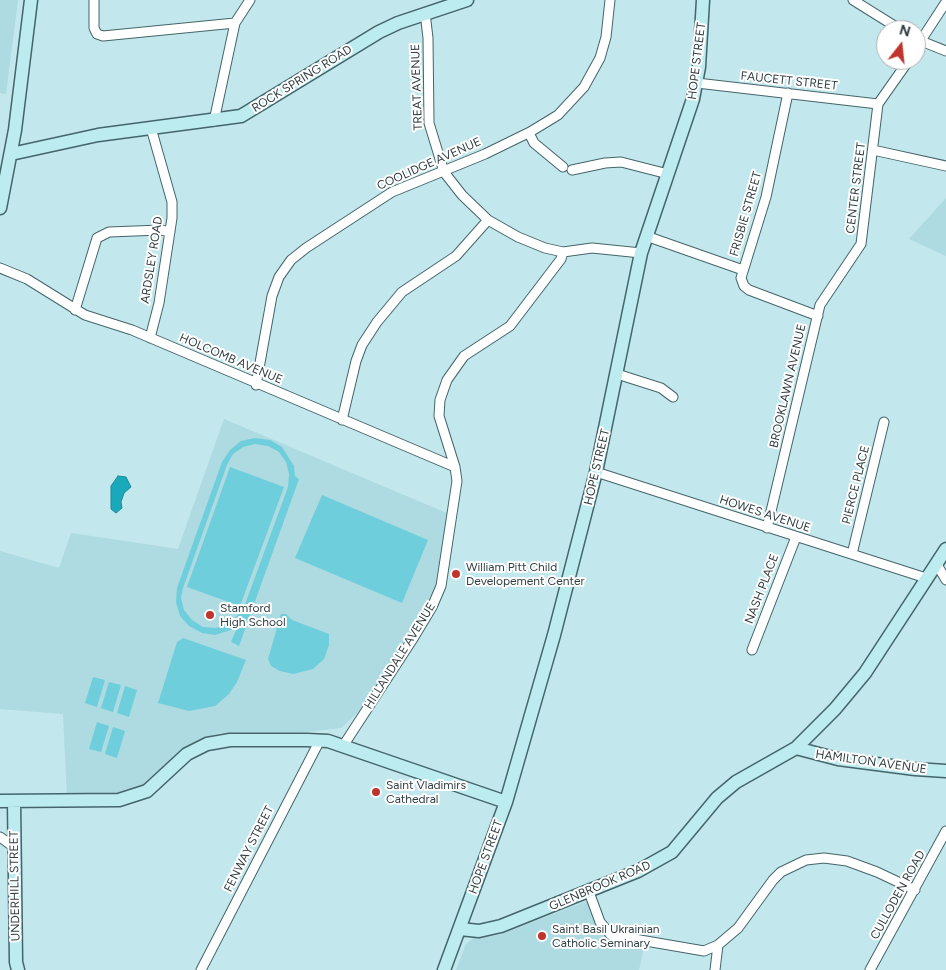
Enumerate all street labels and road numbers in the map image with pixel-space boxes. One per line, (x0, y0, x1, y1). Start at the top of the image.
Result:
street label: HOPE STREET (685, 22, 709, 100)
street label: ROCK SPRING ROAD (249, 42, 355, 116)
street label: TREAT AVENUE (408, 43, 426, 131)
street label: FAUCETT STREET (740, 69, 838, 93)
street label: COOLIDGE AVENUE (375, 135, 483, 193)
street label: CENTER STREET (843, 142, 869, 234)
street label: FRISBIE STREET (727, 170, 765, 258)
street label: ARDSLEY ROAD (138, 215, 166, 305)
street label: BROOKLAWN AVENUE (767, 323, 809, 449)
street label: HOLCOMB AVENUE (177, 331, 285, 387)
street label: HOPE STREET (581, 428, 613, 506)
street label: PIERCE PLACE (839, 444, 873, 526)
street label: HOWES AVENUE (718, 492, 812, 536)
street label: NASH PLACE (742, 552, 782, 626)
street label: HILLANDALE AVENUE (361, 600, 439, 712)
street label: HAMILTON AVENUE (815, 747, 927, 777)
street label: FENWAY STREET (221, 804, 277, 894)
street label: HOPE STREET (466, 818, 506, 896)
street label: UNDERHILL STREET (7, 831, 23, 941)
street label: CULLODEN ROAD (868, 848, 928, 942)
street label: GLENBROOK ROAD (547, 858, 653, 914)

